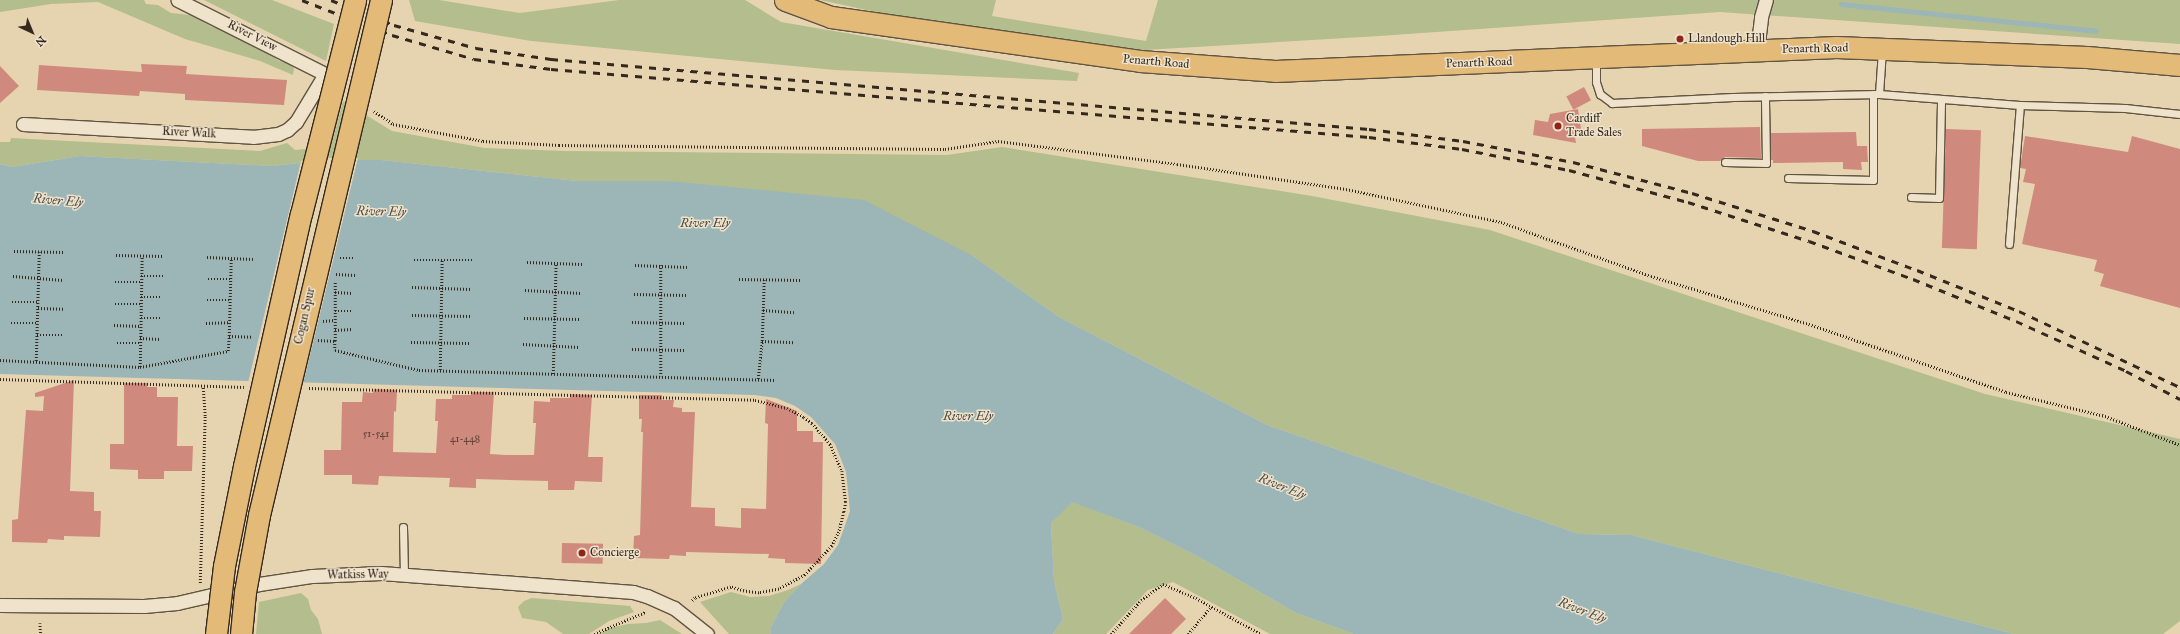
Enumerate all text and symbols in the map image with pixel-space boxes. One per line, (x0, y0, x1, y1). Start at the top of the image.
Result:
north arrow (12, 12, 52, 52)
street label: River View (225, 17, 279, 55)
place label: Llandough Hill (1688, 32, 1765, 46)
text: N (33, 33, 49, 49)
marker: Llandough Hill (1675, 34, 1685, 44)
street label: Penarth Road (1782, 41, 1848, 57)
street label: Penarth Road (1122, 52, 1190, 72)
street label: Penarth Road (1445, 55, 1513, 71)
place label: Cardiff Trade Sales (1566, 112, 1622, 140)
marker: Cardiff Trade Sales (1553, 121, 1563, 131)
street label: River Walk (162, 124, 216, 142)
water label: River Ely (32, 191, 84, 211)
water label: River Ely (356, 204, 406, 220)
water label: River Ely (680, 215, 730, 231)
street label: Cogan Spur (291, 286, 319, 346)
water label: River Ely (943, 408, 993, 424)
house number: 51-541 (363, 429, 389, 441)
house number: 41-448 (450, 434, 480, 446)
water label: River Ely (1256, 470, 1308, 504)
place label: Concierge (590, 546, 639, 560)
marker: Concierge (577, 548, 587, 558)
street label: Watkiss Way (327, 567, 389, 583)
water label: River Ely (1556, 595, 1608, 627)

